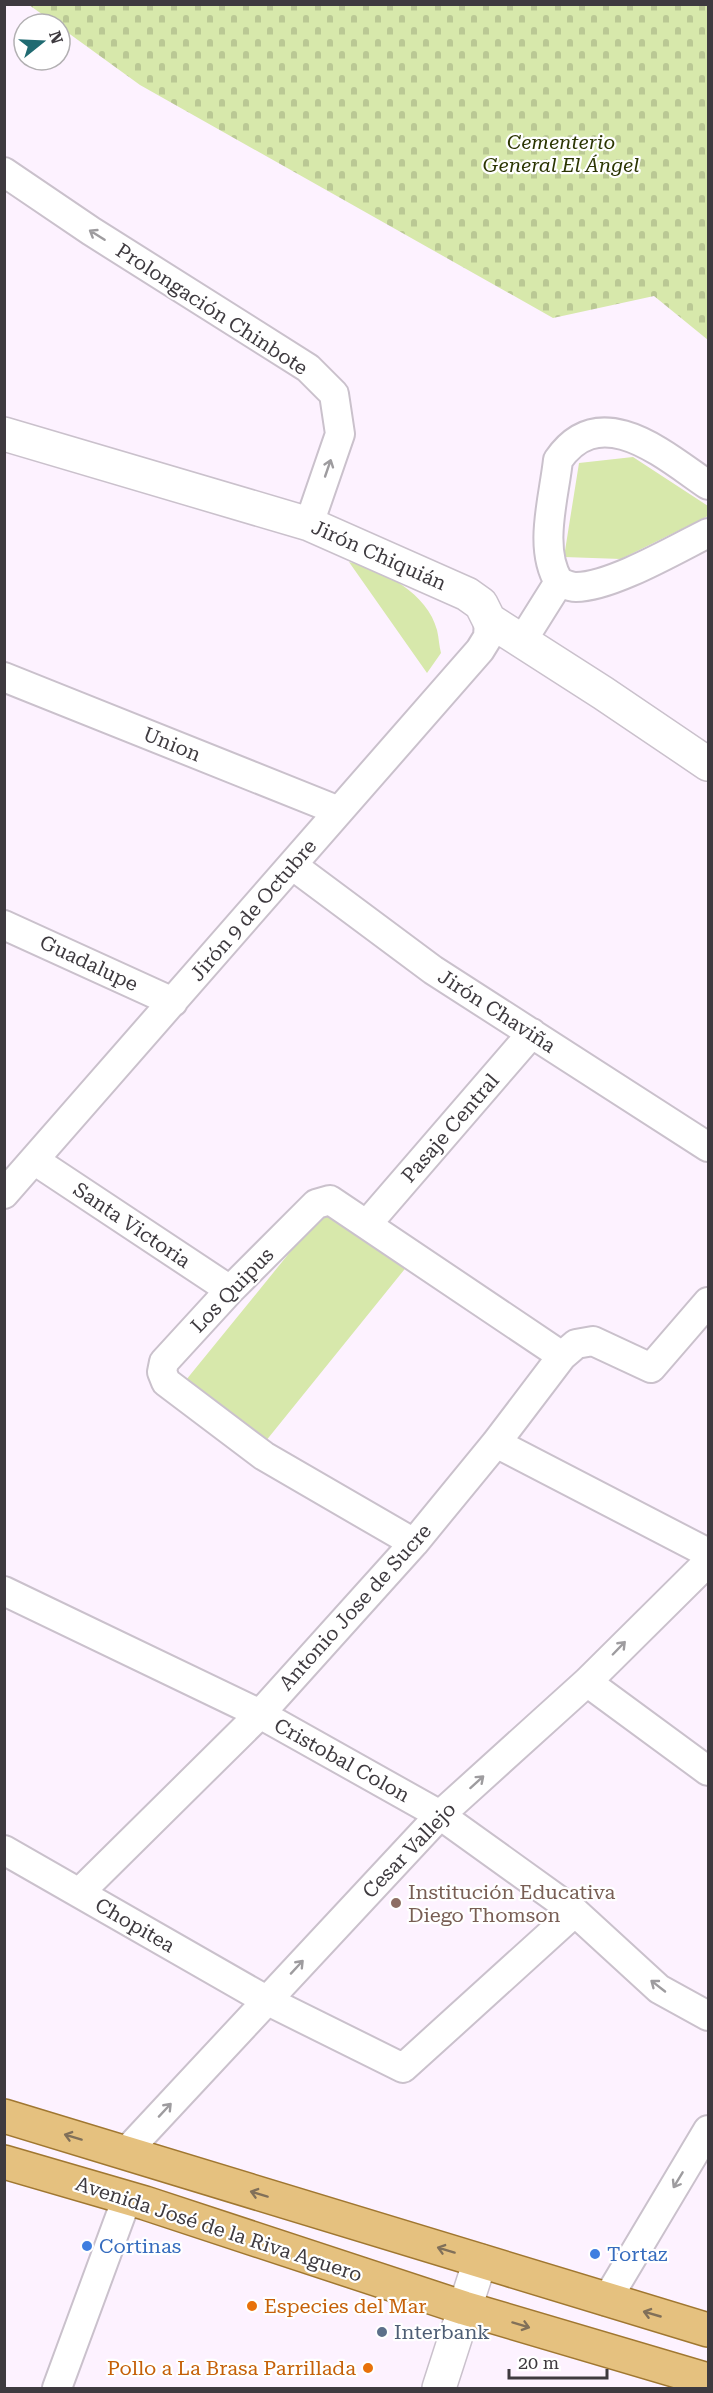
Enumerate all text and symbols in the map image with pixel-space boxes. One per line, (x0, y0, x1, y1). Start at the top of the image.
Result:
north arrow (12, 12, 72, 72)
text: N (45, 29, 67, 46)
park label: Cementerio General El Ángel (483, 130, 639, 177)
one-way arrow (89, 229, 106, 241)
street label: Prolongación Chinbote (112, 238, 312, 380)
one-way arrow (323, 459, 334, 478)
street label: Jirón Chiquián (308, 515, 450, 595)
street label: Union (140, 722, 204, 766)
street label: Jirón 9 de Octubre (185, 834, 321, 986)
street label: Guadalupe (36, 930, 142, 996)
street label: Jirón Chaviña (434, 964, 560, 1058)
street label: Pasaje Central (396, 1069, 504, 1187)
street label: Santa Victoria (69, 1177, 195, 1273)
street label: Los Quipus (185, 1242, 279, 1338)
street label: Antonio Jose de Sucre (274, 1519, 436, 1695)
one-way arrow (612, 1641, 626, 1656)
street label: Cristobal Colon (270, 1713, 414, 1807)
one-way arrow (469, 1774, 484, 1789)
street label: Cesar Vallejo (357, 1797, 461, 1903)
place label: Institución Educativa Diego Thomson (408, 1880, 616, 1927)
street label: Chopitea (91, 1893, 179, 1957)
marker: Institución Educativa Diego Thomson (389, 1896, 403, 1910)
one-way arrow (290, 1960, 304, 1975)
one-way arrow (650, 1980, 666, 1993)
one-way arrow (158, 2103, 172, 2118)
one-way arrow (64, 2131, 83, 2142)
street label: Avenida José de la Riva Aguero (73, 2171, 365, 2287)
one-way arrow (672, 2171, 684, 2188)
one-way arrow (250, 2188, 269, 2199)
place label: Cortinas (99, 2234, 181, 2258)
marker: Cortinas (80, 2239, 94, 2253)
place label: Tortaz (607, 2242, 667, 2266)
one-way arrow (437, 2244, 456, 2255)
marker: Tortaz (588, 2247, 602, 2261)
place label: Especies del Mar (264, 2294, 426, 2318)
marker: Especies del Mar (245, 2299, 259, 2313)
one-way arrow (643, 2308, 662, 2319)
place label: Interbank (394, 2320, 490, 2344)
one-way arrow (511, 2320, 530, 2331)
marker: Interbank (375, 2325, 389, 2339)
scale bar (509, 2342, 606, 2380)
text: 20 m (518, 2352, 559, 2373)
place label: Pollo a La Brasa Parrillada (107, 2356, 356, 2380)
marker: Pollo a La Brasa Parrillada (361, 2361, 375, 2375)

